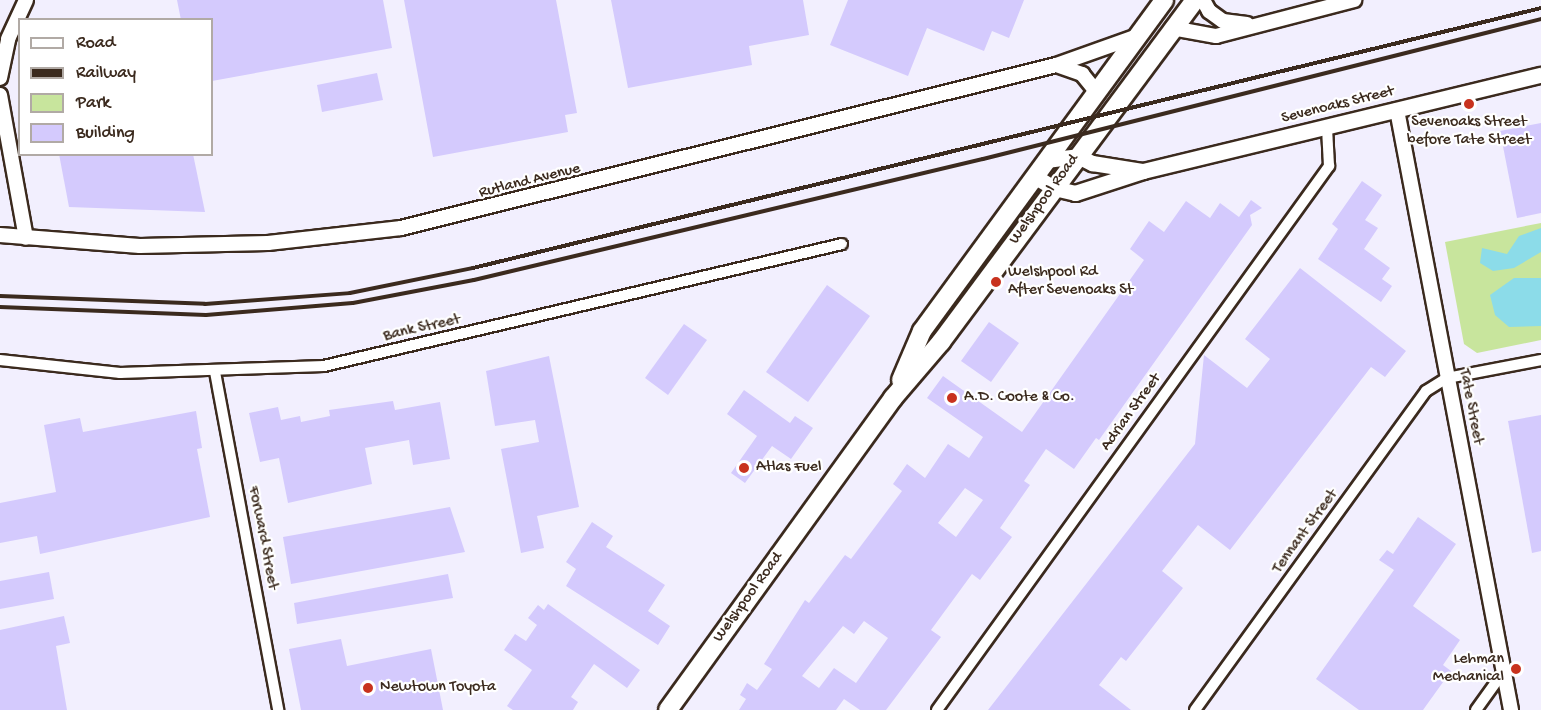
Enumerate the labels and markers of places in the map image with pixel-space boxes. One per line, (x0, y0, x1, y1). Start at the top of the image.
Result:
marker: Sevenoaks Street before Tate Street (1462, 97, 1476, 111)
place label: Sevenoaks Street before Tate Street (1407, 113, 1531, 151)
place label: Welshpool Rd After Sevenoaks St (1008, 263, 1133, 301)
marker: Welshpool Rd After Sevenoaks St (989, 275, 1003, 289)
place label: A.D. Coote & Co. (964, 388, 1075, 408)
marker: A.D. Coote & Co. (945, 391, 959, 405)
place label: Atlas Fuel (756, 458, 822, 478)
marker: Atlas Fuel (737, 461, 751, 475)
place label: Lehman Mechanical (1433, 650, 1504, 688)
marker: Lehman Mechanical (1509, 662, 1523, 676)
place label: Newtown Toyota (380, 678, 496, 698)
marker: Newtown Toyota (361, 681, 375, 695)

